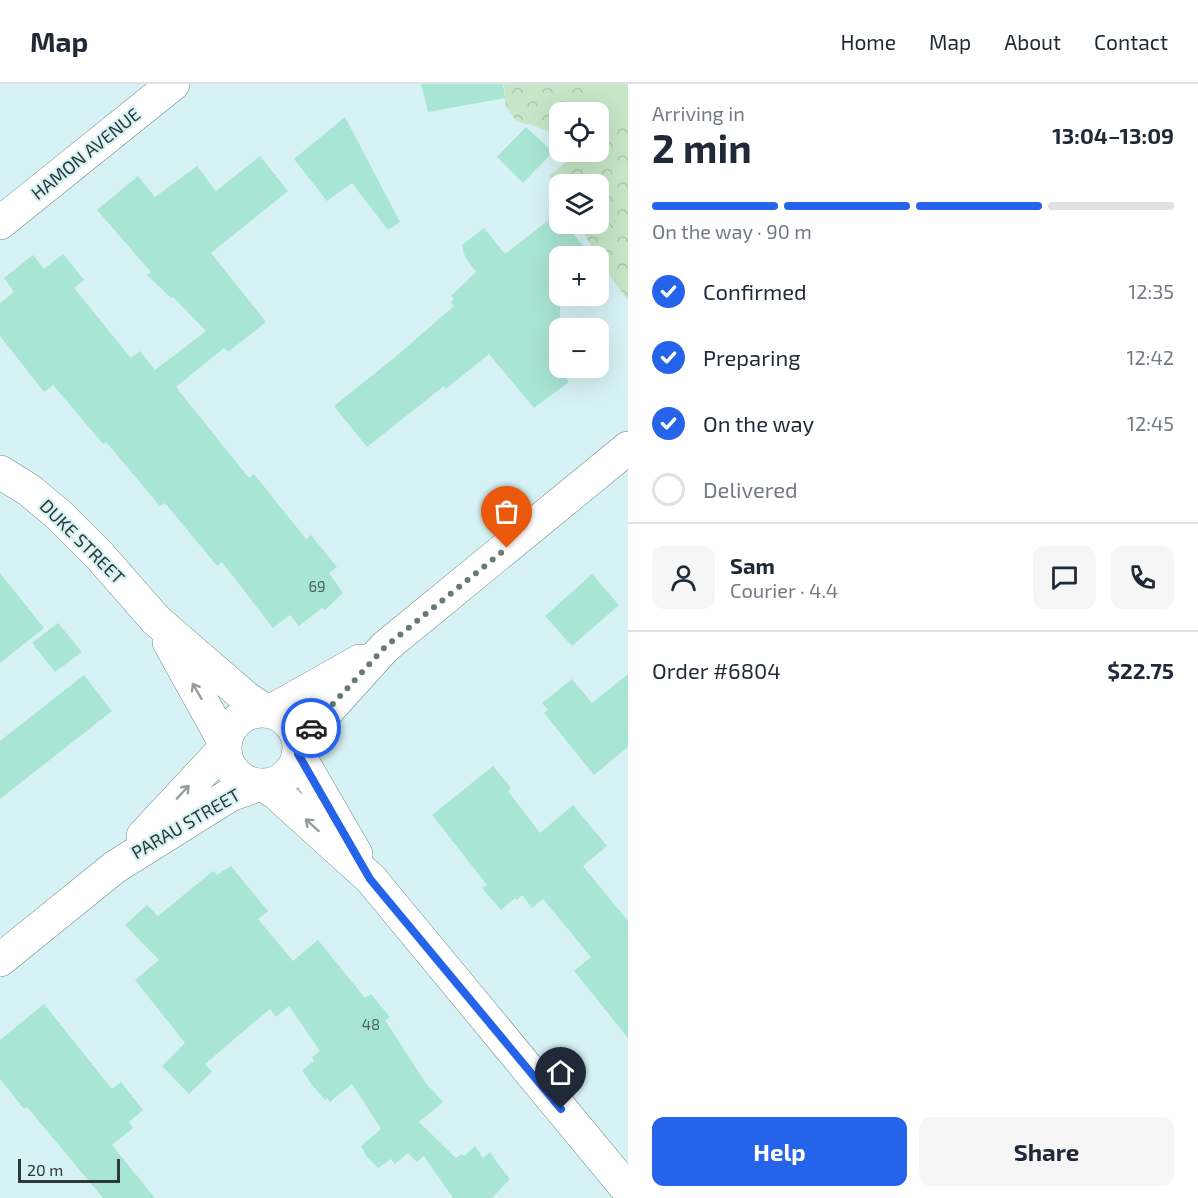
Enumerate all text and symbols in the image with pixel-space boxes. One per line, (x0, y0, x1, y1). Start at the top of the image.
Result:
text: Map (30, 24, 88, 58)
text: Home (840, 29, 896, 54)
text: Map (929, 29, 971, 54)
text: About (1004, 29, 1061, 54)
text: Contact (1094, 29, 1168, 54)
text: Arriving in (652, 101, 745, 125)
map controls (549, 102, 609, 378)
button: locate (549, 102, 609, 162)
street label: HAMON AVENUE (27, 103, 144, 204)
text: 13:04–13:09 (1052, 122, 1174, 148)
text: 2 min (652, 124, 752, 171)
button: layers (549, 174, 609, 234)
text: On the way · 90 m (652, 219, 812, 243)
button: + (549, 246, 609, 306)
icon: check (652, 275, 685, 308)
text: Confirmed (703, 278, 807, 304)
text: 12:35 (1128, 279, 1174, 303)
button: − (549, 318, 609, 378)
icon: check (652, 341, 685, 374)
text: Preparing (703, 344, 801, 370)
text: 12:42 (1127, 345, 1174, 369)
icon: check (652, 407, 685, 440)
text: On the way (703, 410, 814, 436)
text: 12:45 (1127, 411, 1174, 435)
text: Delivered (703, 476, 798, 502)
pin (481, 486, 532, 548)
street label: DUKE STREET (36, 494, 130, 589)
icon: bag (490, 495, 523, 528)
button: person (652, 546, 715, 609)
button: chat (1033, 546, 1096, 609)
button: phone (1111, 546, 1174, 609)
text: Sam (730, 552, 775, 578)
house number: 69 (308, 577, 326, 595)
text: Courier · 4.4 (730, 578, 838, 602)
text: Order #6804 (652, 657, 781, 683)
text: $22.75 (1107, 657, 1174, 683)
one-way arrow (191, 683, 202, 701)
courier (281, 698, 341, 758)
icon: car (295, 712, 328, 745)
street label: PARAU STREET (127, 783, 244, 863)
one-way arrow (176, 785, 190, 800)
one-way arrow (304, 818, 319, 832)
house number: 48 (362, 1015, 380, 1033)
pin (535, 1047, 586, 1109)
icon: home (544, 1056, 577, 1089)
button: Help (652, 1117, 907, 1186)
button: Share (919, 1117, 1174, 1186)
scale bar (18, 1156, 120, 1184)
text: 20 m (27, 1160, 63, 1179)

